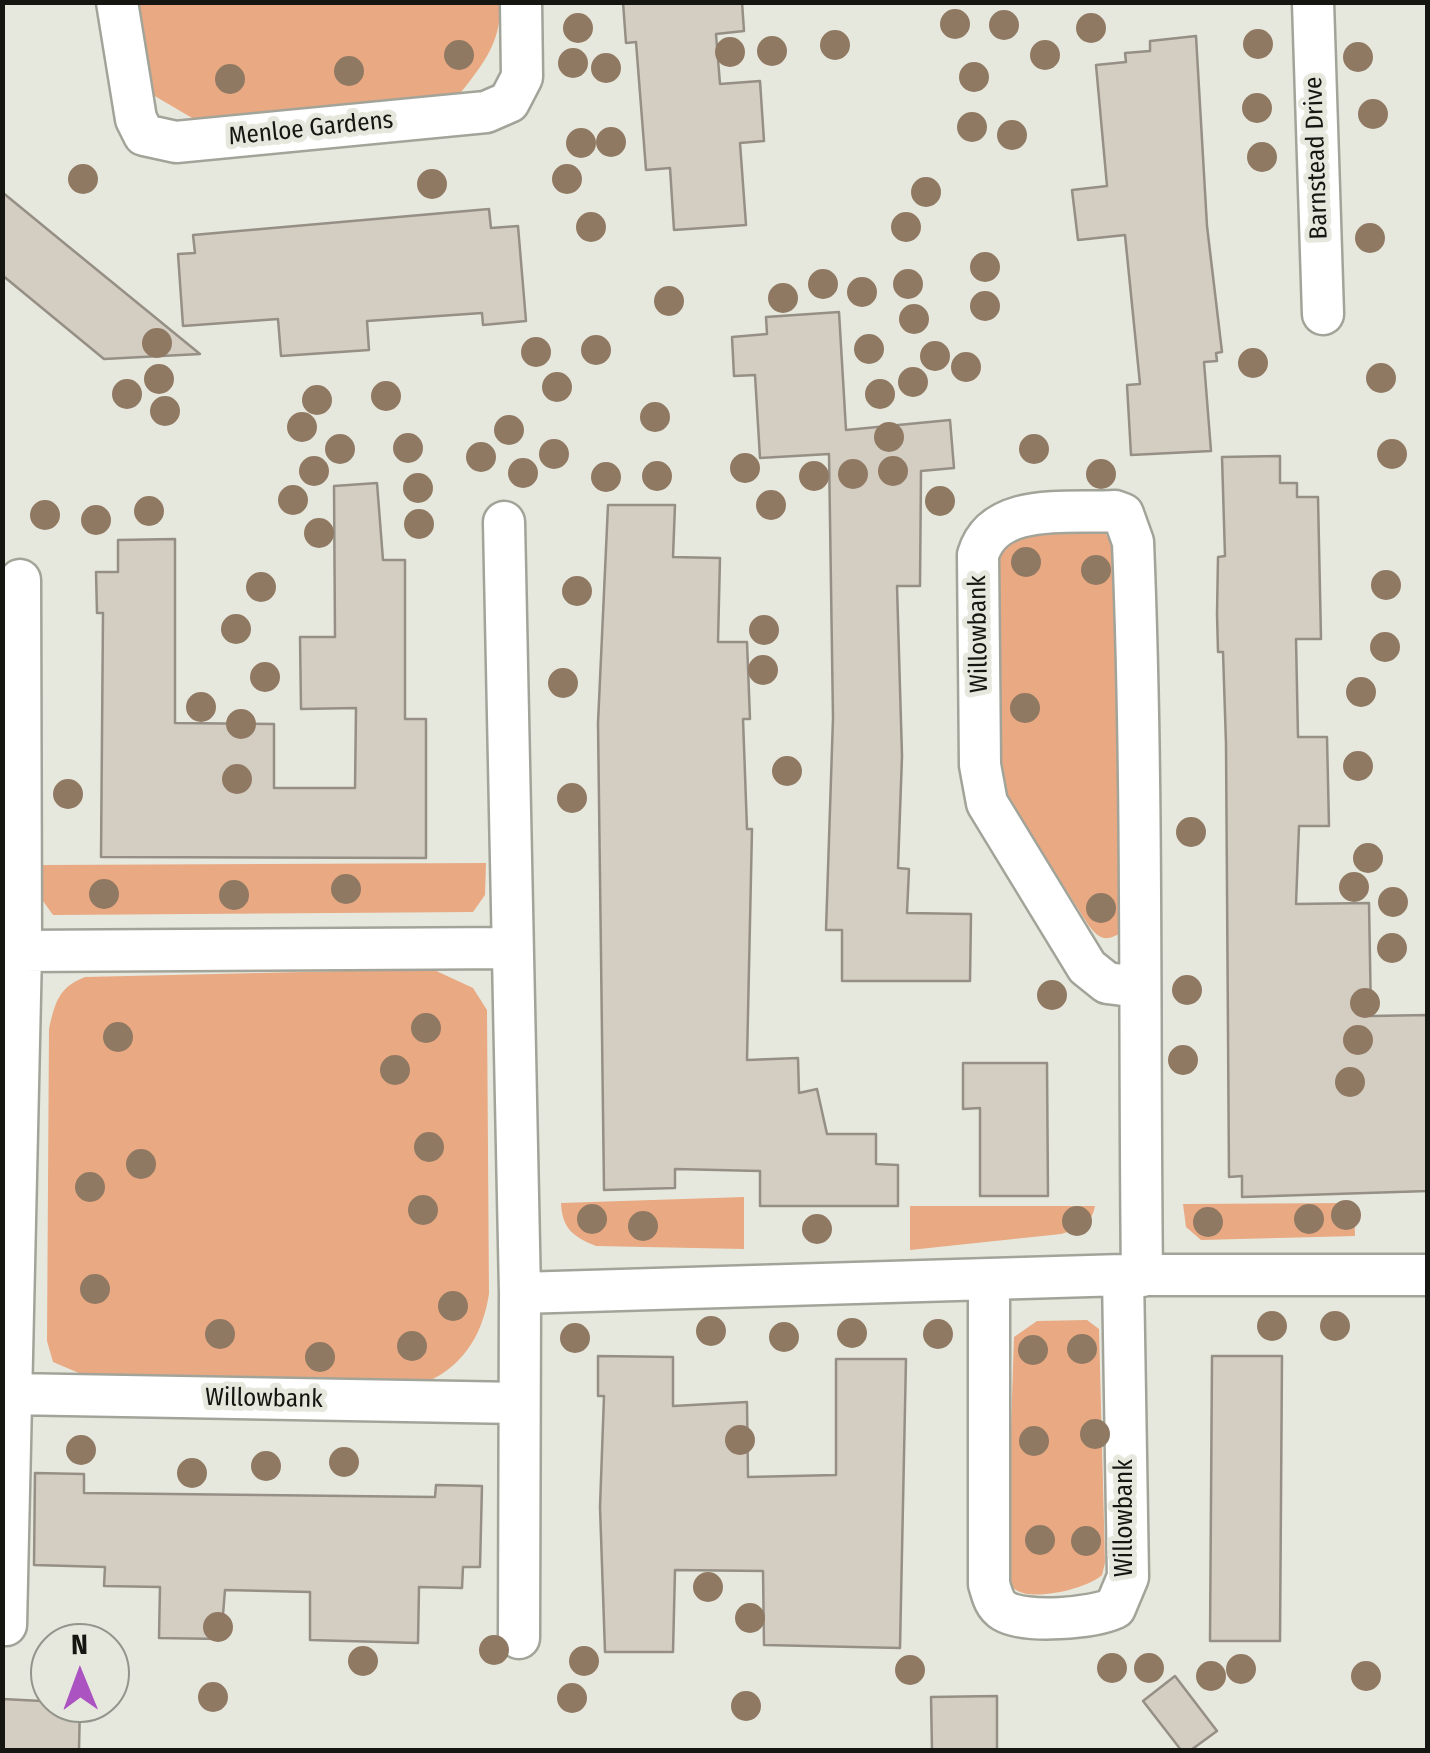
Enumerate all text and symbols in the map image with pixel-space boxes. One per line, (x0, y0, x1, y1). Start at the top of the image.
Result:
street label: Barnstead Drive (1299, 76, 1335, 240)
street label: Menloe Gardens (227, 105, 395, 153)
street label: Willowbank (963, 575, 995, 693)
street label: Willowbank (205, 1383, 323, 1415)
street label: Willowbank (1110, 1459, 1140, 1577)
north arrow (30, 1623, 130, 1723)
text: N (71, 1628, 88, 1661)

